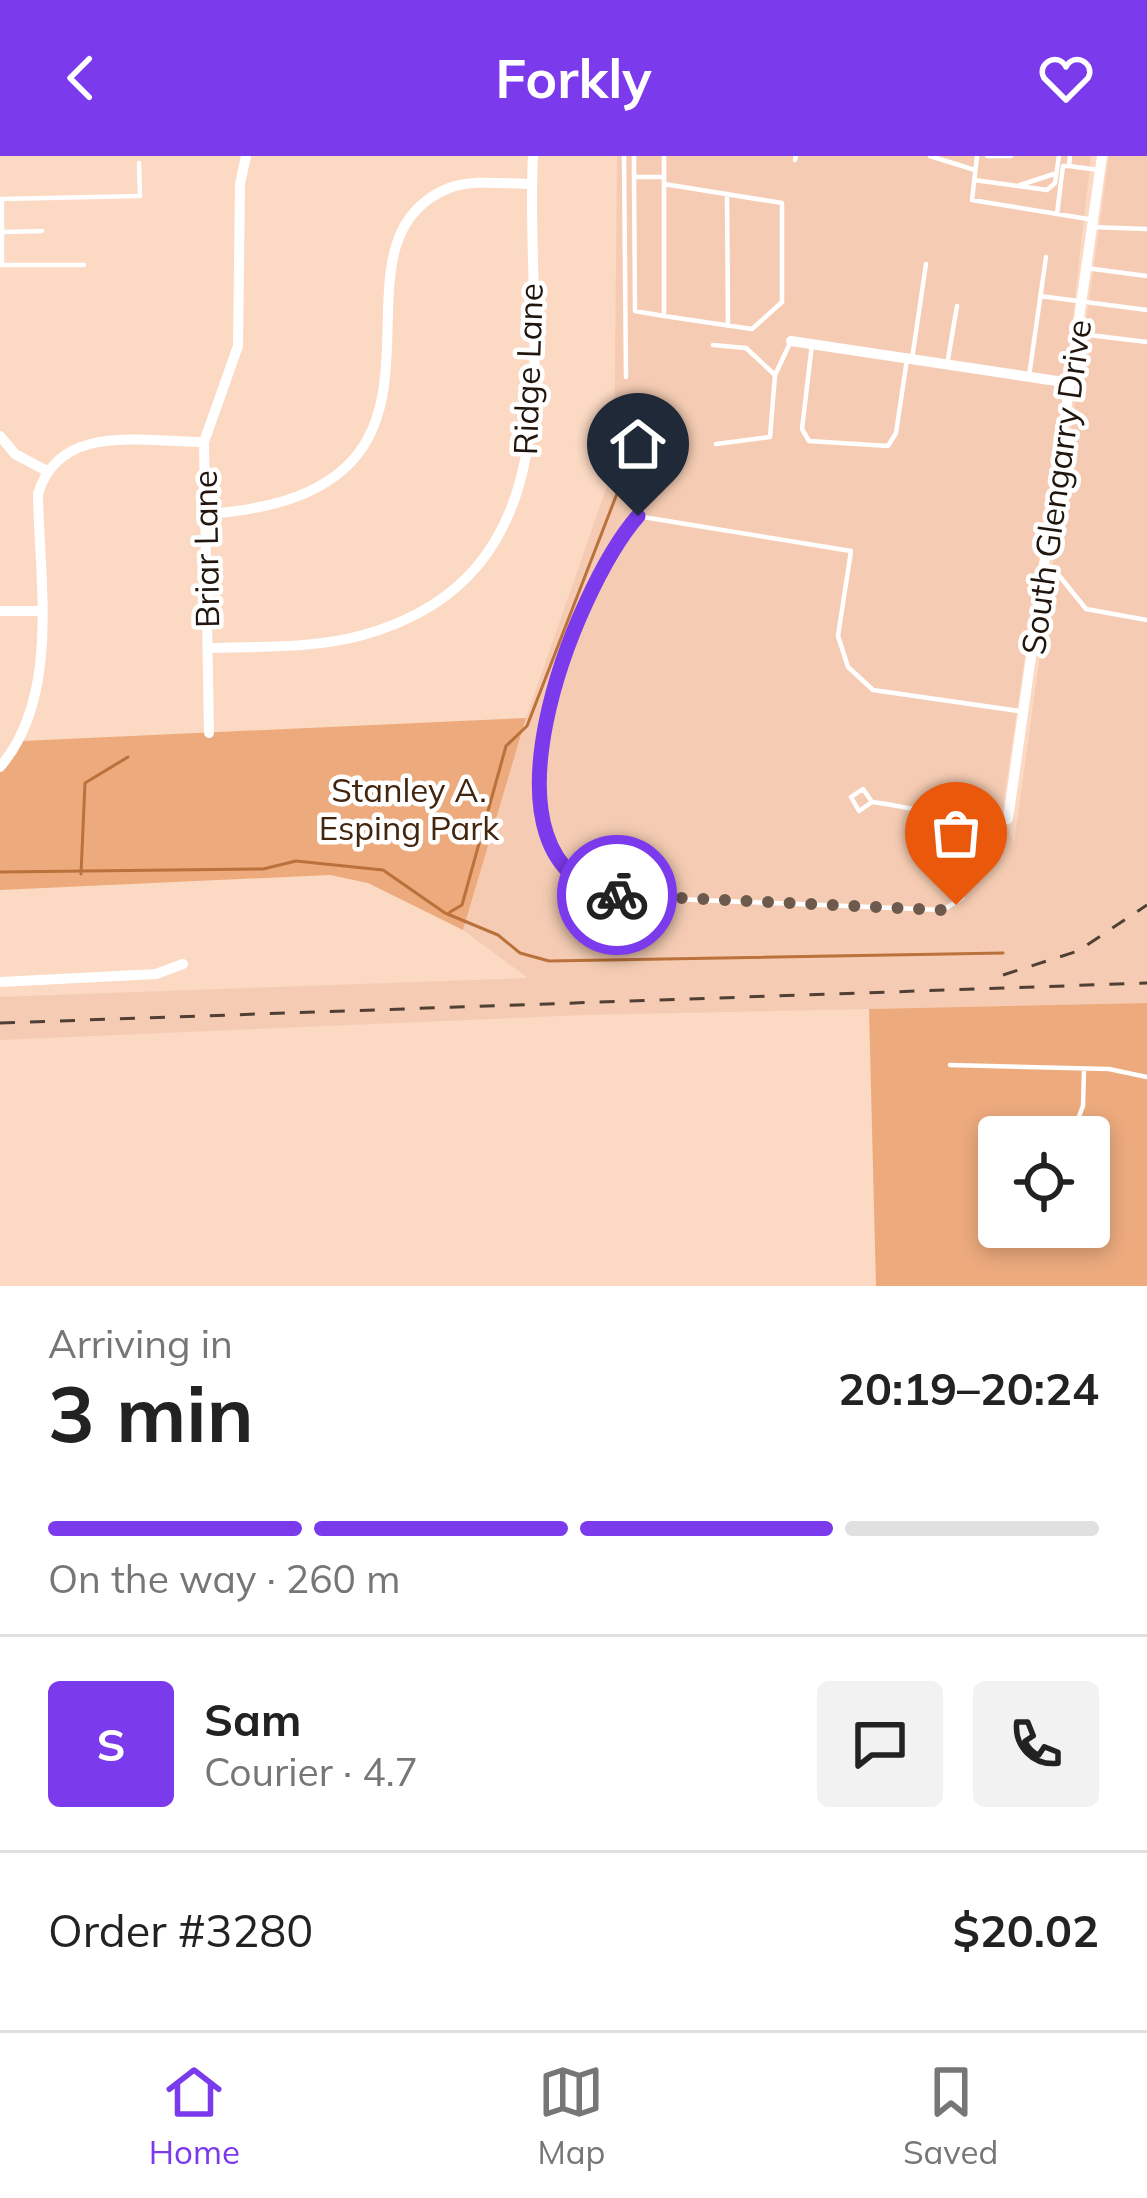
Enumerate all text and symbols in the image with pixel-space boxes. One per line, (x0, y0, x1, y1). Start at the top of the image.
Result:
text: Forkly (495, 44, 652, 112)
icon: back (48, 45, 114, 111)
icon: heart (1033, 45, 1099, 111)
street label: Ridge Lane (504, 282, 551, 456)
street label: South Glengarry Drive (1012, 317, 1099, 657)
pin (587, 393, 689, 516)
icon: home (605, 411, 671, 477)
street label: Briar Lane (184, 470, 227, 628)
park label: Stanley A. Esping Park (319, 769, 500, 848)
pin (905, 782, 1007, 905)
icon: bag (923, 800, 989, 866)
courier (557, 835, 677, 955)
icon: bike (584, 862, 650, 928)
map controls (978, 1116, 1110, 1248)
button: locate (978, 1116, 1110, 1248)
text: Arriving in (48, 1319, 233, 1368)
text: 20:19–20:24 (838, 1360, 1099, 1416)
text: 3 min (48, 1364, 254, 1462)
text: On the way · 260 m (48, 1554, 400, 1603)
button: chat (817, 1681, 943, 1807)
button: phone (973, 1681, 1099, 1807)
text: Sam (204, 1691, 301, 1747)
text: S (96, 1716, 126, 1772)
text: Courier · 4.7 (204, 1747, 418, 1796)
text: Order #3280 (48, 1902, 313, 1958)
text: $20.02 (953, 1902, 1099, 1958)
tab: Home (149, 2059, 240, 2172)
tab: Map (537, 2059, 605, 2172)
tab: Saved (903, 2059, 998, 2172)

